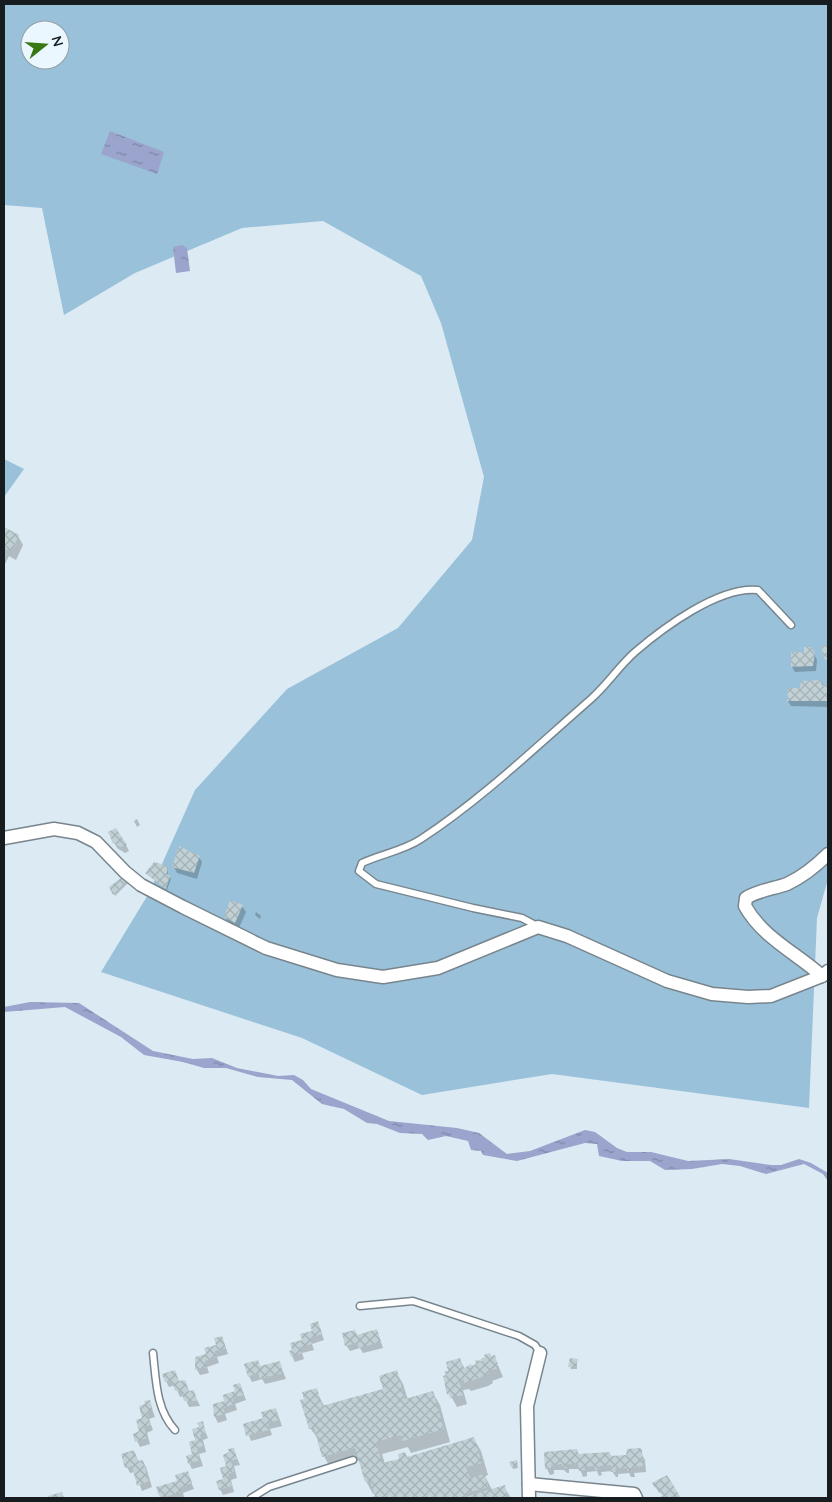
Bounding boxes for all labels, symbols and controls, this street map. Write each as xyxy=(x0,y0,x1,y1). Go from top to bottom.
north arrow xyxy=(20,20,70,70)
text: N xyxy=(47,34,68,49)

